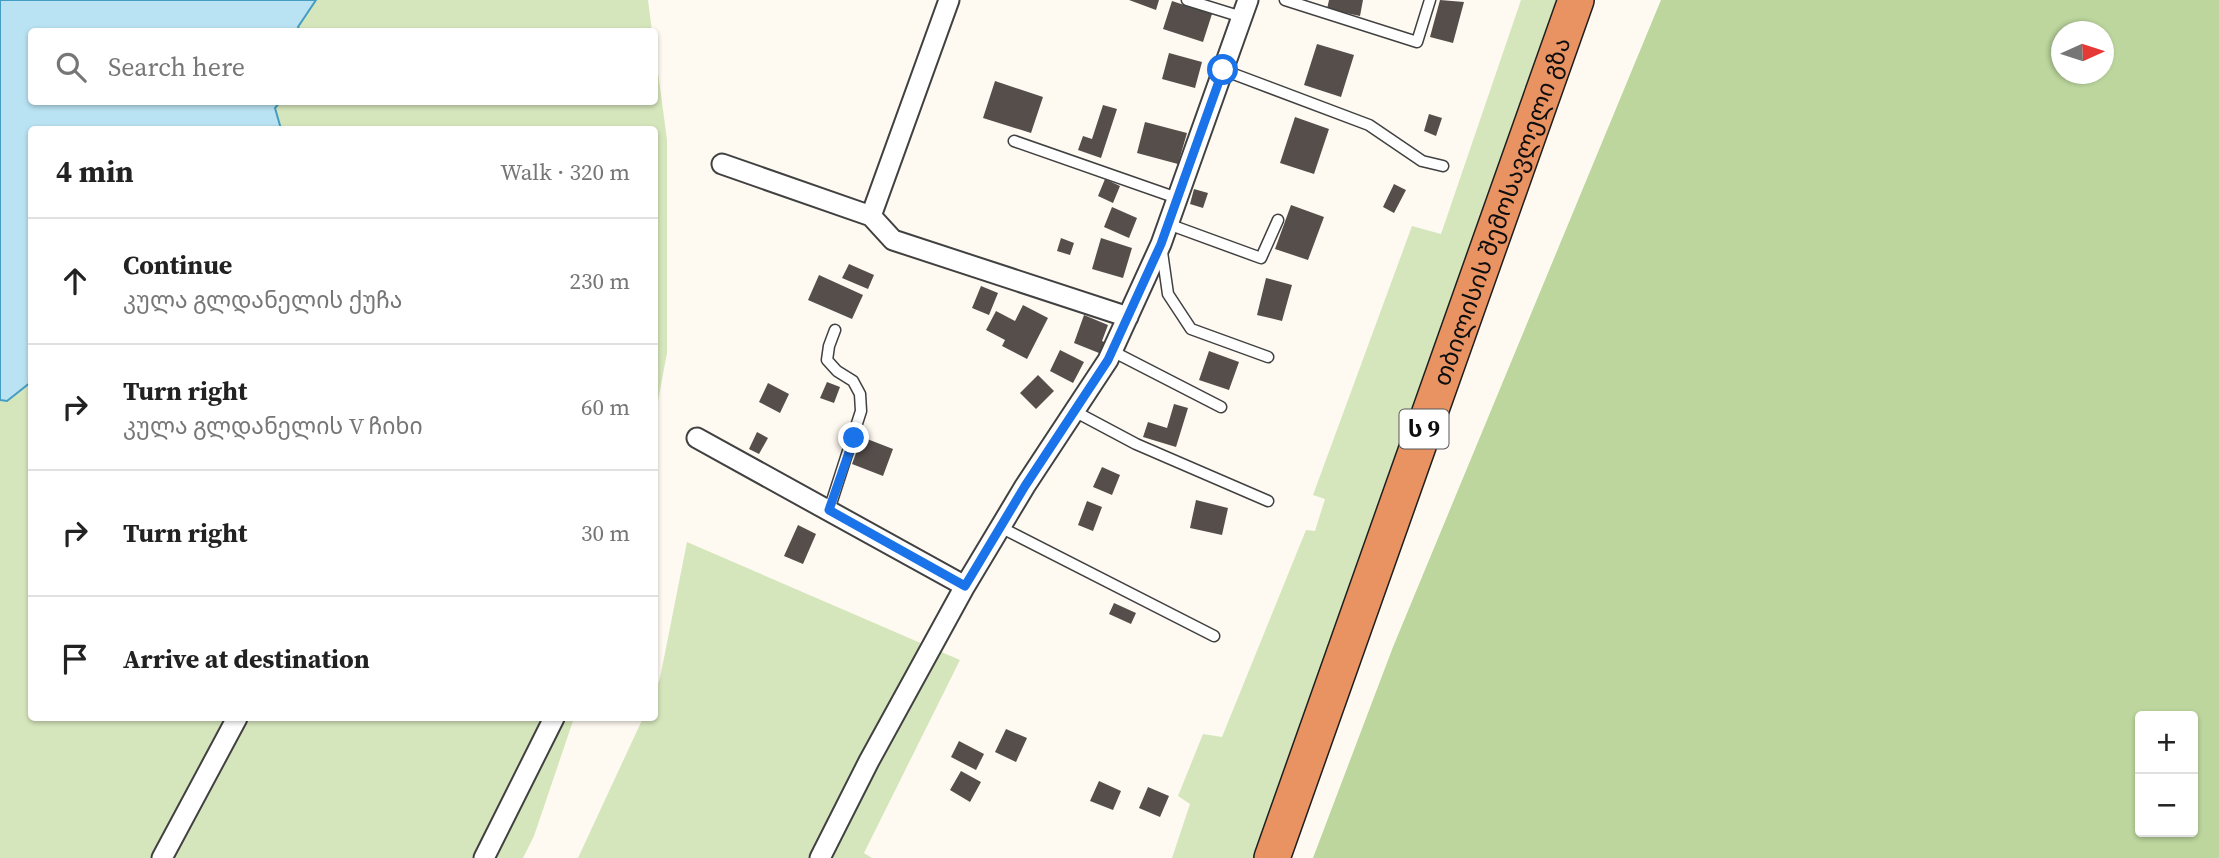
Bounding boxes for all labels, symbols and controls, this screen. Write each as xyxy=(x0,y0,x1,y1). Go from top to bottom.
north arrow xyxy=(2051,21,2114,84)
search box xyxy=(28,28,658,105)
street label: თბილისის შემოსავლელი გზა xyxy=(1424,33,1578,390)
icon: search xyxy=(52,48,90,86)
text: Search here xyxy=(108,49,245,85)
route start xyxy=(1207,54,1238,85)
text: 4 min xyxy=(56,151,134,192)
text: Walk · 320 m xyxy=(500,156,630,188)
text: Continue xyxy=(123,247,232,283)
icon: ahead xyxy=(56,262,94,300)
text: 230 m xyxy=(569,265,630,297)
text: კულა გლდანელის ქუჩა xyxy=(123,284,402,316)
text: Turn right xyxy=(123,373,247,409)
icon: right xyxy=(56,388,94,426)
text: 60 m xyxy=(581,391,630,423)
text: კულა გლდანელის V ჩიხი xyxy=(123,410,423,442)
road number: ს 9 xyxy=(1400,410,1448,448)
route end xyxy=(838,422,869,453)
icon: right xyxy=(56,514,94,552)
text: Turn right xyxy=(123,515,247,551)
text: 30 m xyxy=(581,517,630,549)
icon: arrive xyxy=(56,640,94,678)
text: Arrive at destination xyxy=(123,641,370,677)
map controls xyxy=(2135,711,2198,837)
button: + xyxy=(2135,711,2198,774)
button: − xyxy=(2135,774,2198,837)

